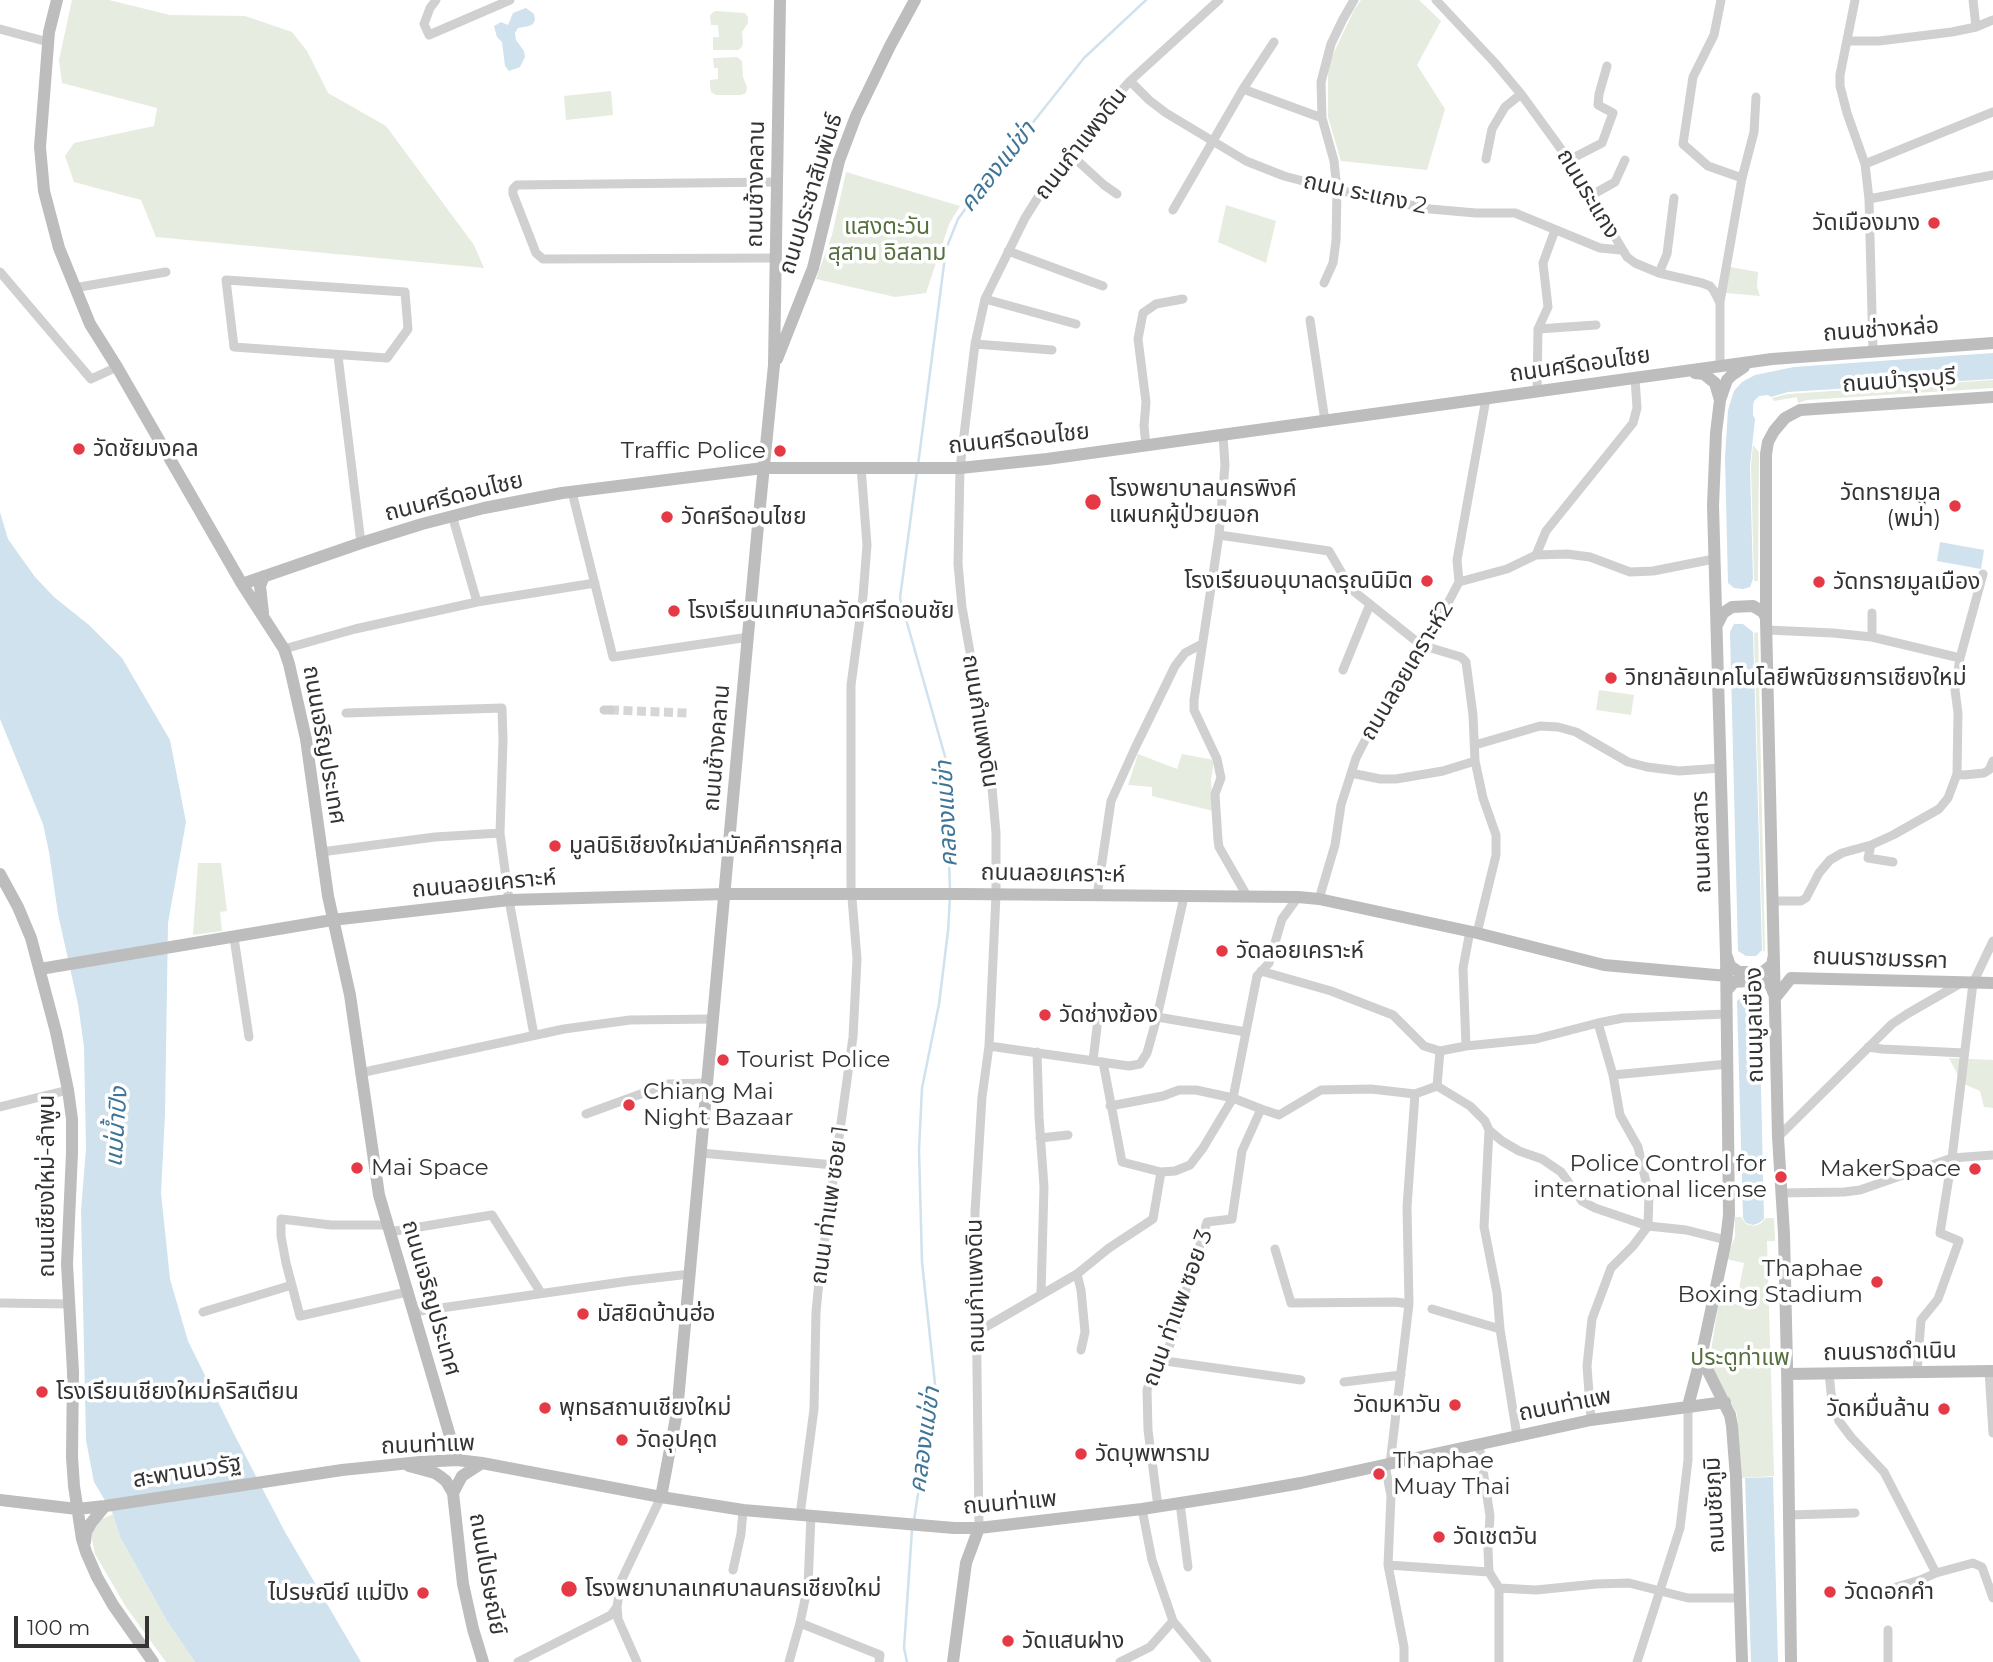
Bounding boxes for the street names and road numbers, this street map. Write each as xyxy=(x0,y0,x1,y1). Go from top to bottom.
street label: ถนนกำแพงดิน xyxy=(1029,83,1133,205)
street label: ถนนประชาสัมพันธ์ xyxy=(773,110,849,278)
street label: ถนนช้างคลาน xyxy=(741,120,771,248)
street label: ถนนระแกง xyxy=(1550,144,1626,244)
street label: ถนน ระแกง 2 xyxy=(1301,167,1429,221)
street label: ถนนช่างหล่อ xyxy=(1822,312,1940,348)
street label: ถนนศรีดอนไชย xyxy=(1508,341,1652,389)
street label: ถนนบำรุงบุรี xyxy=(1841,363,1957,399)
street label: ถนนศรีดอนไชย xyxy=(947,418,1091,460)
street label: ถนนศรีดอนไชย xyxy=(382,466,526,528)
street label: ถนนลอยเคราะห์2 xyxy=(1355,596,1459,746)
street label: ถนนกำแพงดิน xyxy=(956,652,1004,790)
street label: ถนนเจริญประเทศ xyxy=(296,663,352,827)
street label: ถนนช้างคลาน xyxy=(698,684,736,812)
street label: ถนนคชสาร xyxy=(1686,790,1718,894)
street label: ถนนลอยเคราะห์ xyxy=(980,859,1126,889)
street label: ถนนลอยเคราะห์ xyxy=(411,864,557,904)
street label: ถนนราชมรรคา xyxy=(1812,943,1948,975)
street label: ถนนมูลเมือง xyxy=(1740,967,1770,1083)
street label: ถนนเชียงใหม่-ลำพูน xyxy=(33,1095,61,1277)
street label: ถนน ท่าแพ ซอย 1 xyxy=(805,1124,855,1286)
street label: ถนนเจริญประเทศ xyxy=(396,1217,466,1379)
street label: ถนนกำแพงดิน xyxy=(961,1219,991,1353)
street label: ถนน ท่าแพ ซอย 3 xyxy=(1137,1226,1219,1390)
street label: ถนนราชดำเนิน xyxy=(1823,1337,1957,1367)
street label: ถนนท่าแพ xyxy=(1516,1382,1614,1428)
street label: ถนนท่าแพ xyxy=(381,1430,475,1460)
street label: สะพานนวรัฐ xyxy=(131,1450,243,1494)
street label: ถนนชัยภูมิ xyxy=(1699,1456,1731,1554)
street label: ถนนท่าแพ xyxy=(962,1485,1058,1521)
street label: ถนนไปรษณีย์ xyxy=(463,1511,511,1637)

